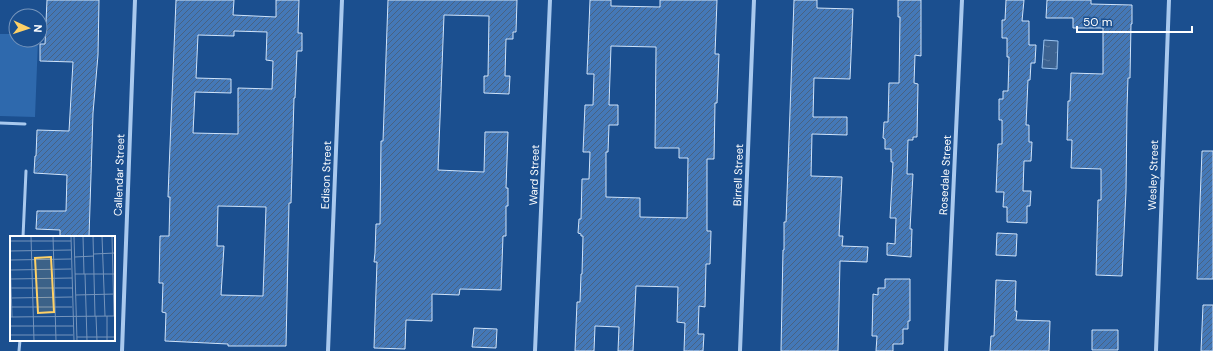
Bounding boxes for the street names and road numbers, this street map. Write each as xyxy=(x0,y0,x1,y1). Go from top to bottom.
street label: Callendar Street xyxy=(111,134,127,216)
street label: Rosedale Street xyxy=(936,135,954,215)
street label: Wesley Street xyxy=(1145,139,1161,211)
street label: Edison Street xyxy=(318,141,334,209)
street label: Ward Street xyxy=(526,144,542,206)
street label: Birrell Street xyxy=(730,144,746,206)

